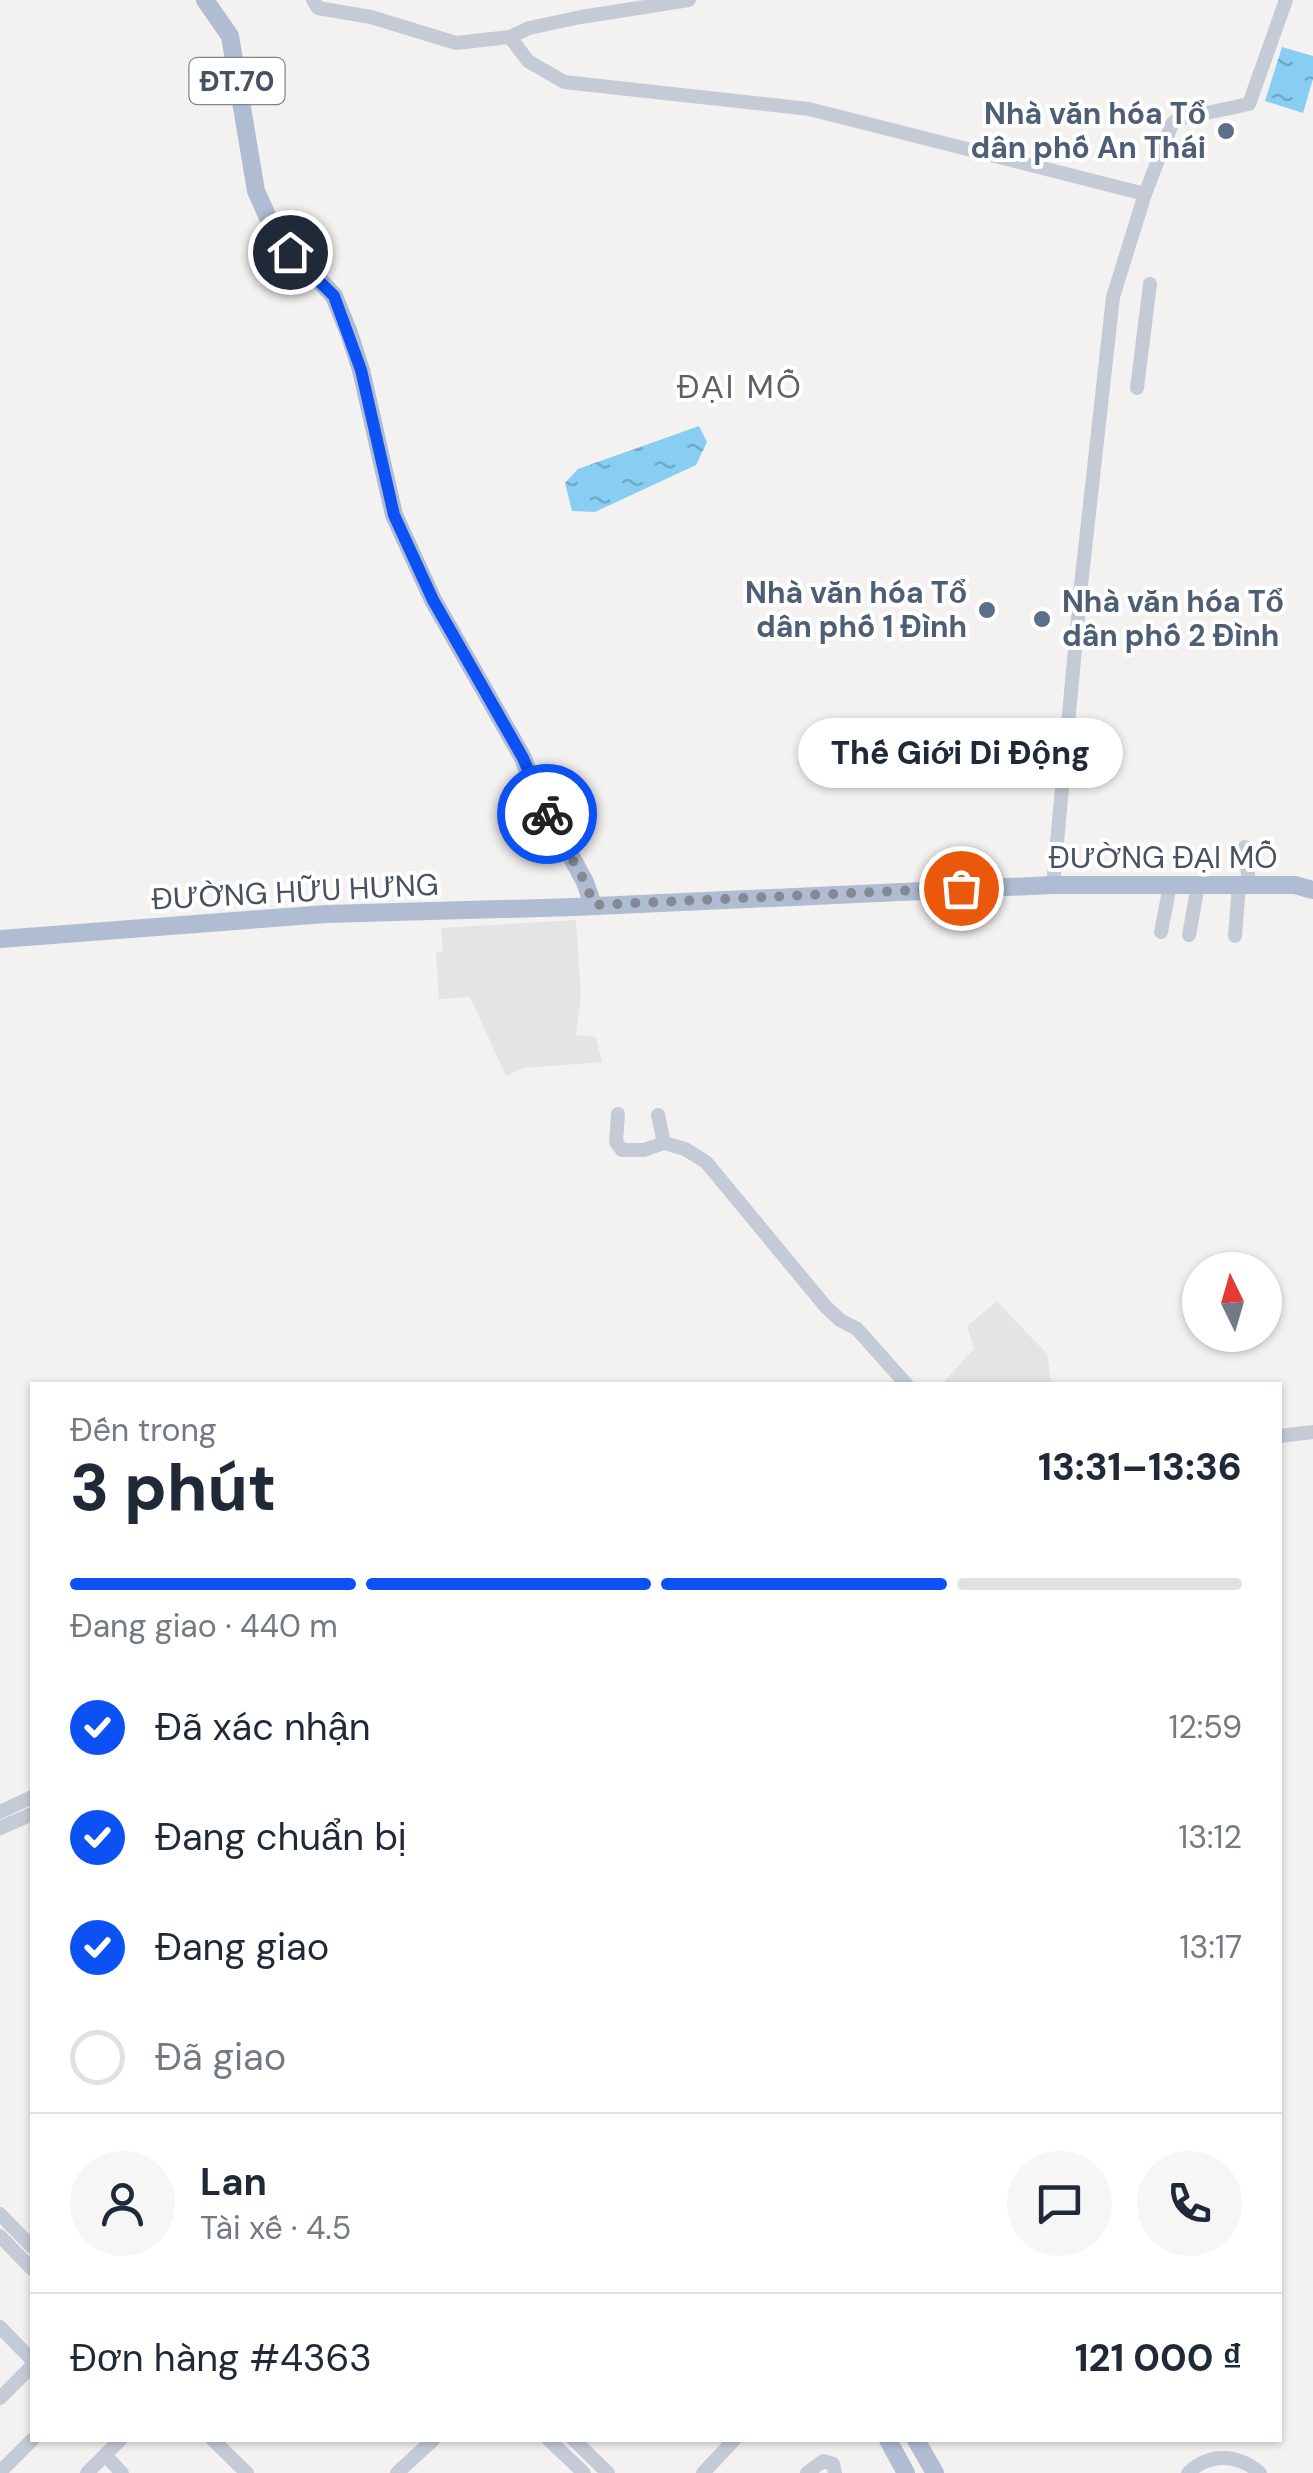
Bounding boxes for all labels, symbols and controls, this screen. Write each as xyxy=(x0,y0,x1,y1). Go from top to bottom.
road number: ĐT.70 xyxy=(190,58,284,104)
place label: Nhà văn hóa Tổ dân phố An Thái xyxy=(971,94,1206,167)
marker: Nhà văn hóa Tổ dân phố An Thái xyxy=(1215,120,1237,142)
pin xyxy=(248,210,333,295)
icon: home xyxy=(263,225,318,280)
district label: ĐẠI MỖ xyxy=(677,366,803,408)
place label: Nhà văn hóa Tổ dân phố 1 Đình xyxy=(745,573,967,646)
place label: Nhà văn hóa Tổ dân phố 2 Đình xyxy=(1062,582,1284,655)
marker: Nhà văn hóa Tổ dân phố 1 Đình xyxy=(976,599,998,621)
marker: Nhà văn hóa Tổ dân phố 2 Đình xyxy=(1031,608,1053,630)
callout: Thế Giới Di Động xyxy=(798,718,1124,788)
text: Thế Giới Di Động xyxy=(831,732,1090,774)
courier xyxy=(497,764,597,864)
icon: bike xyxy=(520,787,575,842)
street label: ĐƯỜNG ĐẠI MỖ xyxy=(1049,838,1277,877)
pin xyxy=(919,846,1004,931)
icon: bag xyxy=(934,861,989,916)
street label: ĐƯỜNG HỮU HƯNG xyxy=(151,865,439,918)
north arrow xyxy=(1182,1252,1282,1352)
map controls xyxy=(1182,1252,1282,1352)
text: Đến trong xyxy=(70,1409,217,1451)
text: 13:31–13:36 xyxy=(1038,1442,1242,1492)
text: 3 phút xyxy=(70,1446,276,1530)
text: Đang giao · 440 m xyxy=(70,1605,338,1647)
icon: check xyxy=(70,1700,125,1755)
text: Đã xác nhận xyxy=(155,1702,371,1752)
text: 12:59 xyxy=(1168,1706,1242,1748)
icon: check xyxy=(70,1810,125,1865)
text: Đang chuẩn bị xyxy=(155,1812,406,1862)
text: 13:12 xyxy=(1178,1816,1242,1858)
icon: check xyxy=(70,1920,125,1975)
text: Đang giao xyxy=(155,1922,329,1972)
text: 13:17 xyxy=(1180,1926,1242,1968)
text: Đã giao xyxy=(155,2032,286,2082)
button: person xyxy=(70,2151,175,2256)
button: chat xyxy=(1007,2151,1112,2256)
button: phone xyxy=(1137,2151,1242,2256)
text: Lan xyxy=(200,2157,267,2207)
text: Tài xế · 4.5 xyxy=(200,2207,351,2249)
text: Đơn hàng #4363 xyxy=(70,2333,372,2383)
text: 121 000 ₫ xyxy=(1075,2333,1242,2383)

